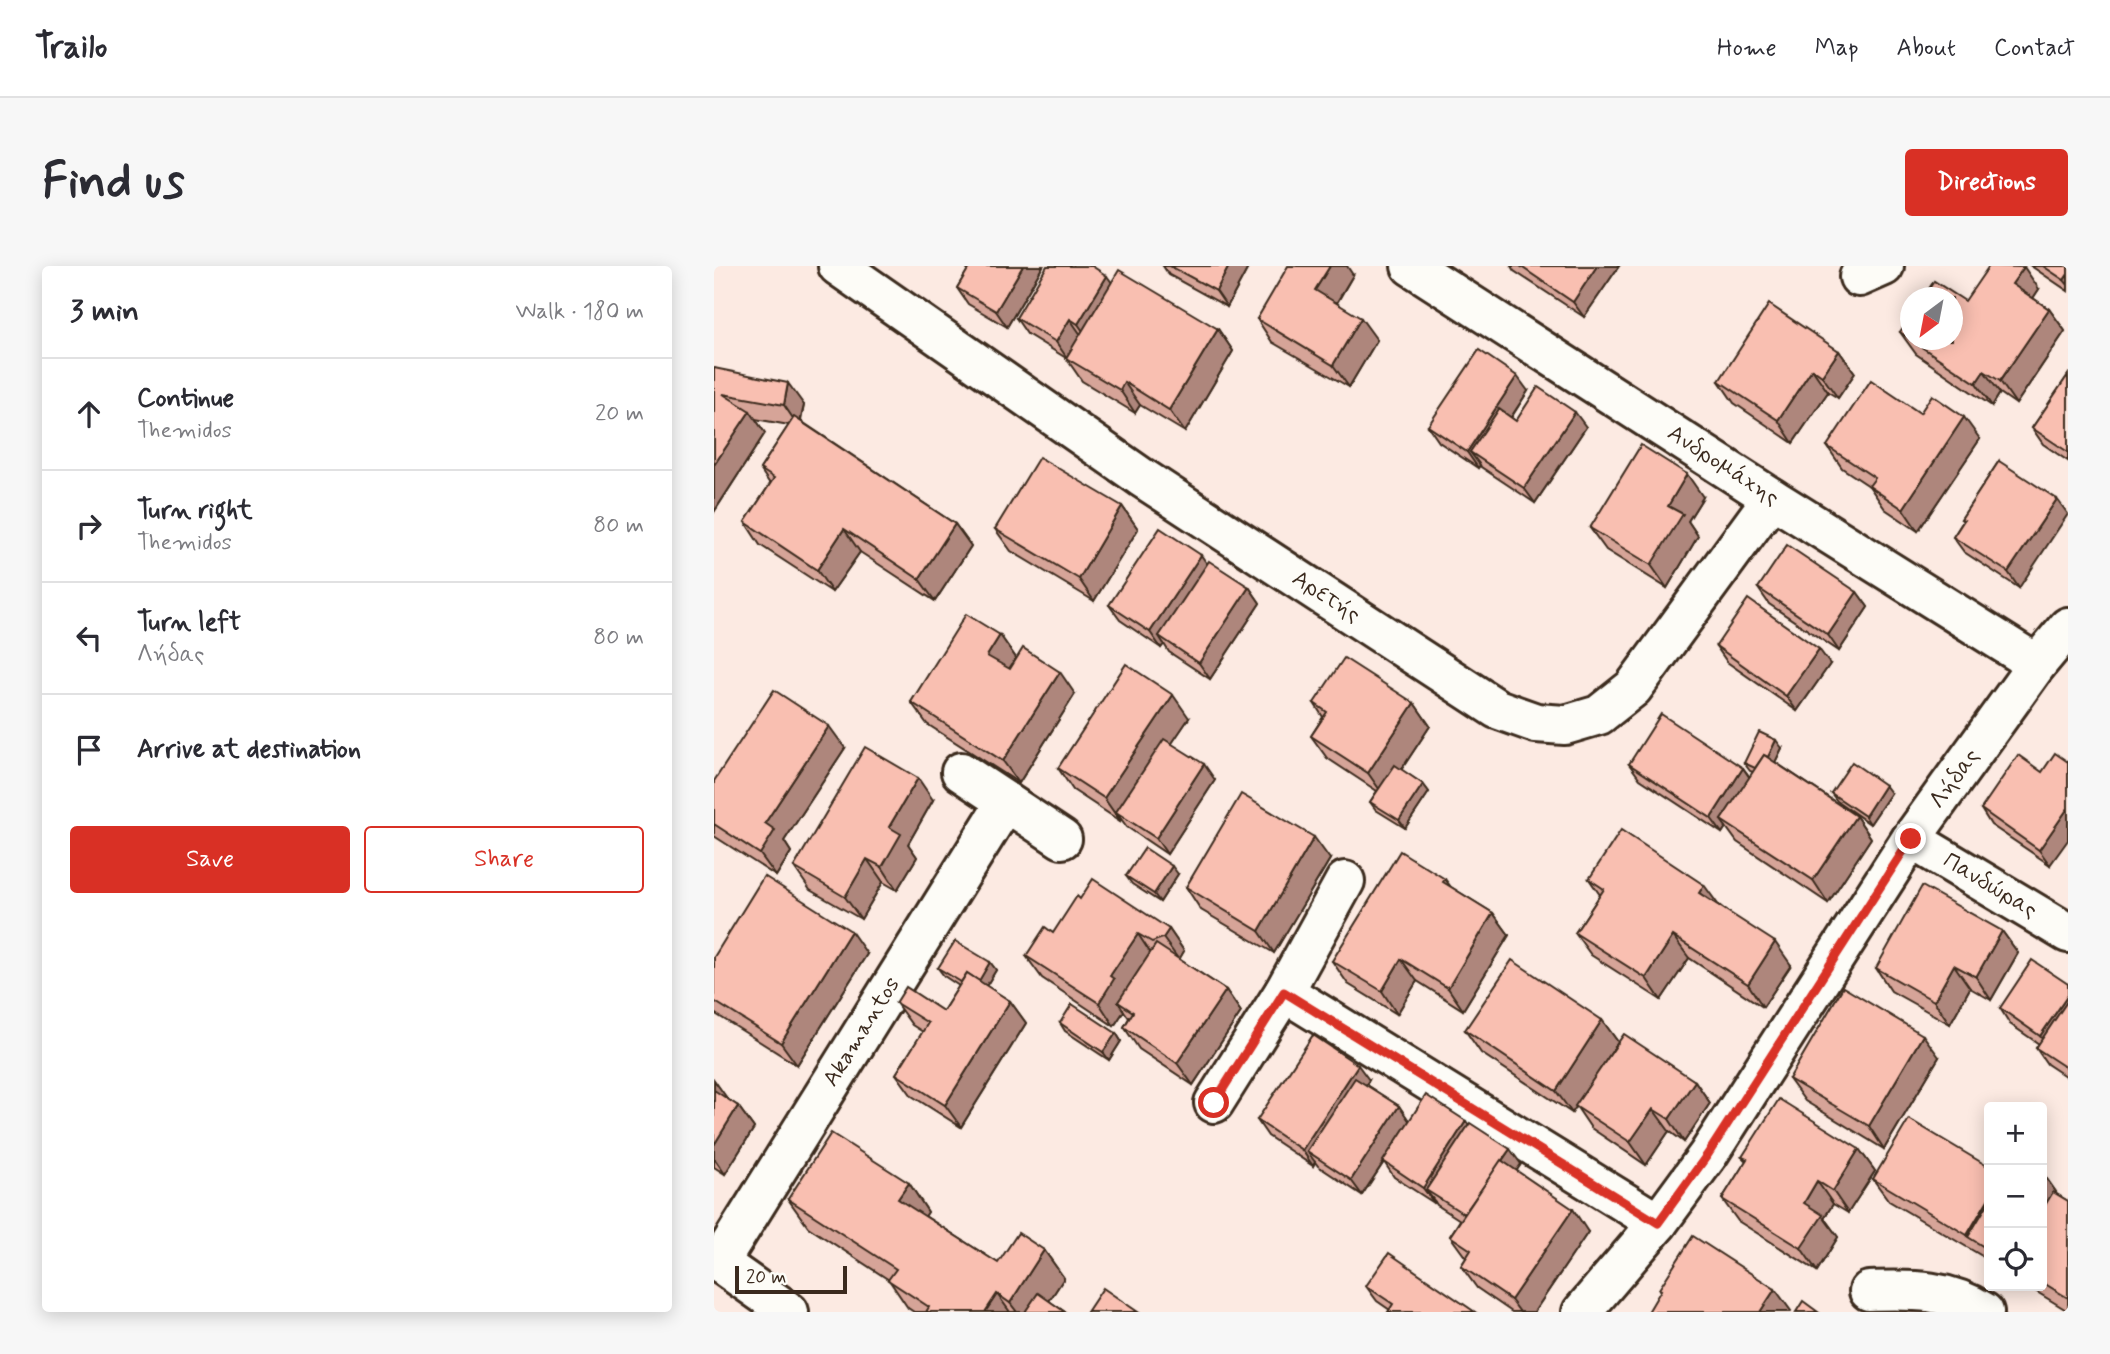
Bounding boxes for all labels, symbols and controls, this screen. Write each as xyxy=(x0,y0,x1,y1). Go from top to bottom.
text: Trailo xyxy=(35,26,107,70)
text: Home xyxy=(1717,33,1777,64)
text: Map xyxy=(1815,33,1859,64)
text: About xyxy=(1897,33,1956,64)
text: Contact xyxy=(1994,33,2075,64)
button: Directions xyxy=(1905,149,2068,216)
text: Find us xyxy=(42,150,185,215)
north arrow xyxy=(1900,287,1963,350)
text: 3 min xyxy=(70,292,139,331)
text: Walk · 180 m xyxy=(515,297,644,327)
text: Continue xyxy=(137,382,234,416)
icon: ahead xyxy=(70,395,108,433)
text: 20 m xyxy=(595,399,644,429)
text: Themidos xyxy=(137,416,232,446)
street label: Ανδρομάχης xyxy=(1661,419,1785,513)
text: Turn right xyxy=(137,494,253,528)
icon: right xyxy=(70,507,108,545)
text: 80 m xyxy=(593,511,644,541)
text: Themidos xyxy=(137,528,232,558)
street label: Αρετής xyxy=(1286,564,1366,630)
text: Turn left xyxy=(137,606,241,640)
icon: left xyxy=(70,619,108,657)
text: 80 m xyxy=(593,623,644,653)
text: Λήδας xyxy=(137,640,204,670)
icon: arrive xyxy=(70,731,108,769)
text: Arrive at destination xyxy=(137,733,361,767)
street label: Λήδας xyxy=(1923,743,1987,815)
route end xyxy=(1895,823,1926,854)
button: Save xyxy=(70,826,350,893)
button: Share xyxy=(364,826,644,893)
street label: Πανδώρας xyxy=(1937,846,2043,926)
street label: Akamantos xyxy=(816,972,908,1092)
route start xyxy=(1198,1087,1229,1118)
map controls xyxy=(1984,1102,2047,1291)
button: + xyxy=(1984,1102,2047,1165)
button: − xyxy=(1984,1165,2047,1228)
button: locate xyxy=(1984,1228,2047,1291)
scale bar xyxy=(735,1263,847,1295)
text: 20 m xyxy=(746,1265,786,1290)

